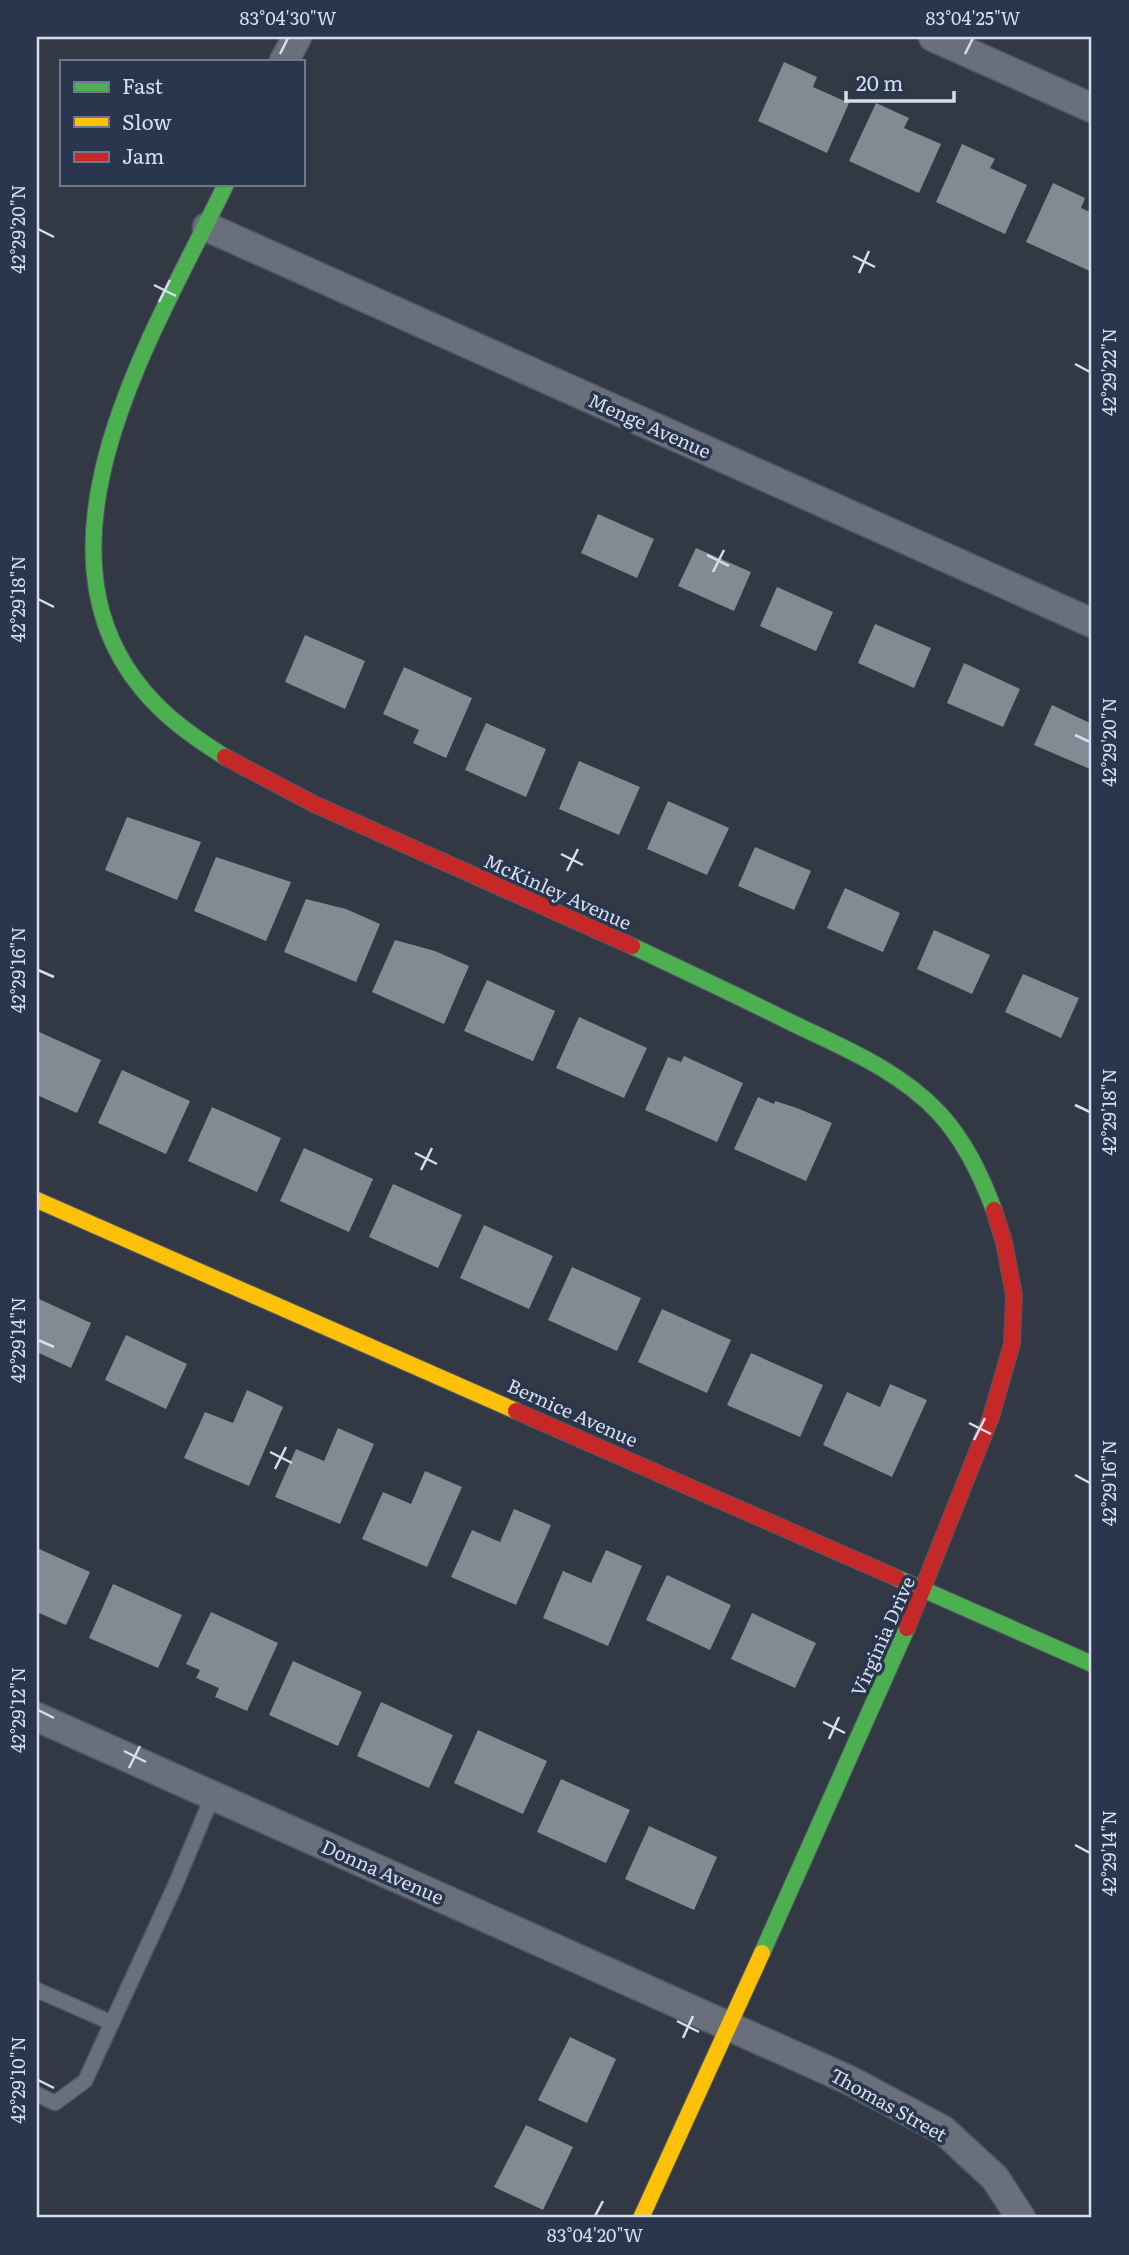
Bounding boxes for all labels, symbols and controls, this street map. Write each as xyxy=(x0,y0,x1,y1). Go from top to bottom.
text: 83°04'30"W xyxy=(240,4,337,31)
text: 83°04'25"W xyxy=(925,4,1021,31)
legend xyxy=(60,60,304,186)
scale bar xyxy=(846,60,954,104)
text: 20 m xyxy=(856,66,903,97)
text: Fast xyxy=(122,69,163,100)
text: Slow xyxy=(122,105,172,136)
text: Jam xyxy=(122,139,164,170)
text: 42°29'20"N xyxy=(4,184,31,274)
text: 42°29'22"N xyxy=(1095,328,1122,416)
street label: Menge Avenue xyxy=(584,385,716,465)
text: 42°29'18"N xyxy=(4,556,31,642)
text: 42°29'20"N xyxy=(1095,697,1122,787)
street label: McKinley Avenue xyxy=(480,846,636,936)
text: 42°29'16"N xyxy=(4,927,31,1013)
text: 42°29'18"N xyxy=(1095,1069,1122,1155)
text: 42°29'14"N xyxy=(4,1297,31,1383)
street label: Bernice Avenue xyxy=(503,1371,643,1453)
text: 42°29'16"N xyxy=(1095,1440,1122,1526)
street label: Virginia Drive xyxy=(843,1571,921,1701)
text: 42°29'12"N xyxy=(4,1667,31,1753)
text: 42°29'14"N xyxy=(1095,1810,1122,1896)
street label: Donna Avenue xyxy=(317,1832,449,1911)
text: 42°29'10"N xyxy=(4,2036,31,2124)
street label: Thomas Street xyxy=(826,2060,953,2148)
text: 83°04'20"W xyxy=(547,2221,643,2248)

